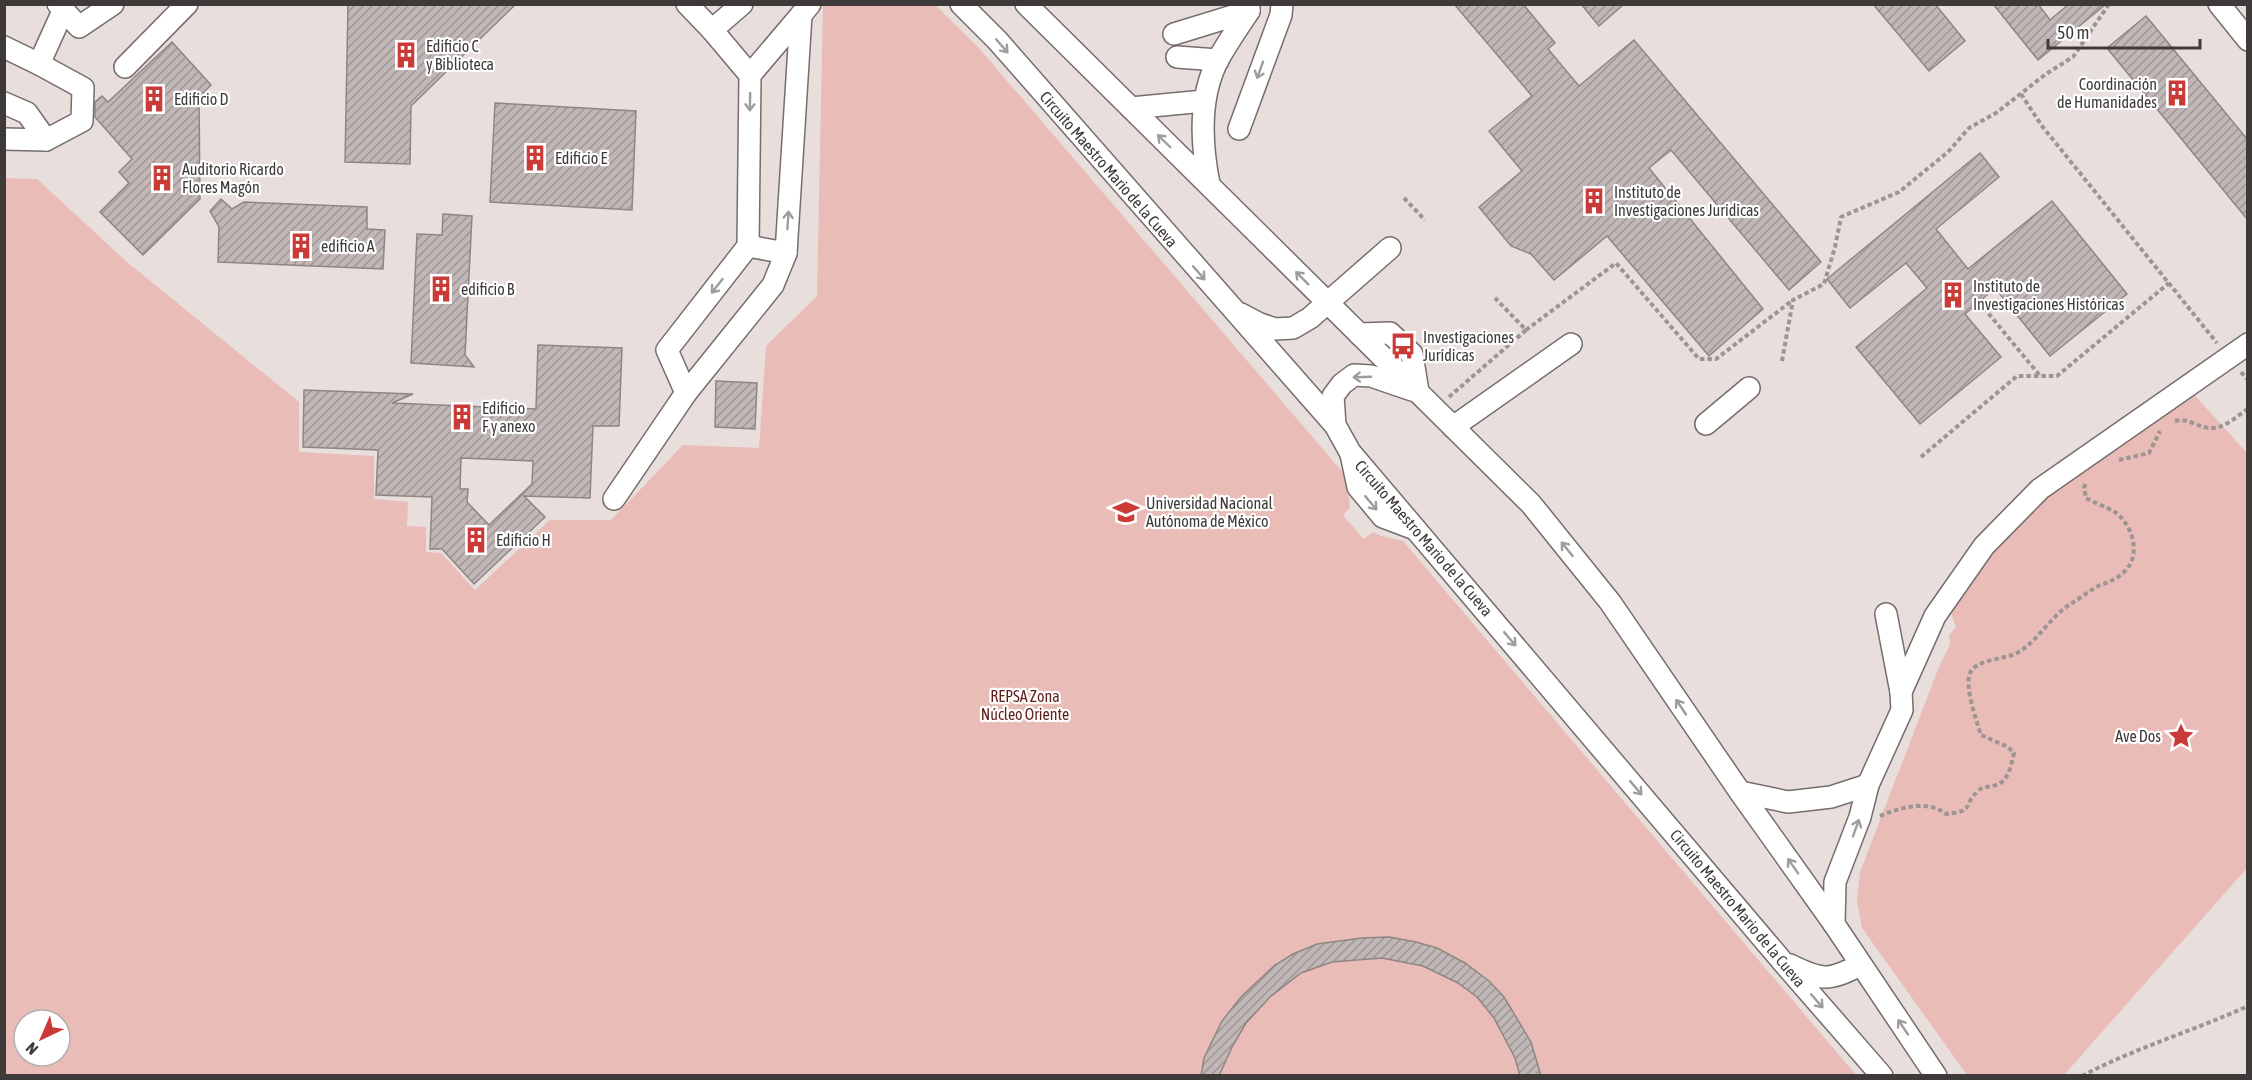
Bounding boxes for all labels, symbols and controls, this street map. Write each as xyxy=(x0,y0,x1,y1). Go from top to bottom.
scale bar xyxy=(2048,12,2200,50)
text: 50 m xyxy=(2057,22,2089,43)
place label: Edificio C y Biblioteca xyxy=(426,37,494,74)
one-way arrow xyxy=(995,39,1009,54)
building icon: Edificio C y Biblioteca xyxy=(391,40,421,70)
one-way arrow xyxy=(1254,60,1265,79)
place label: Coordinación de Humanidades xyxy=(2057,75,2157,111)
building icon: Coordinación de Humanidades xyxy=(2162,78,2192,108)
building icon: Edificio D xyxy=(139,84,169,114)
street label: Circuito Maestro Mario de la Cueva xyxy=(1037,88,1181,250)
place label: Edificio D xyxy=(174,90,228,108)
one-way arrow xyxy=(744,91,756,111)
one-way arrow xyxy=(1156,133,1171,148)
building icon: Edificio E xyxy=(520,143,550,173)
place label: Edificio E xyxy=(555,149,607,167)
place label: Auditorio Ricardo Flores Magón xyxy=(182,160,284,197)
building icon: Auditorio Ricardo Flores Magón xyxy=(147,163,177,193)
place label: Instituto de Investigaciones Jurídicas xyxy=(1614,183,1759,220)
building icon: Instituto de Investigaciones Jurídicas xyxy=(1579,186,1609,216)
one-way arrow xyxy=(783,211,794,231)
building icon: edificio A xyxy=(286,231,316,261)
place label: edificio A xyxy=(321,237,375,255)
one-way arrow xyxy=(1192,265,1206,280)
one-way arrow xyxy=(1295,270,1310,285)
building icon: edificio B xyxy=(426,274,456,304)
place label: Instituto de Investigaciones Históricas xyxy=(1973,277,2125,314)
one-way arrow xyxy=(710,278,723,294)
place label: edificio B xyxy=(461,280,515,298)
building icon: Instituto de Investigaciones Históricas xyxy=(1938,280,1968,310)
place label: Investigaciones Jurídicas xyxy=(1423,328,1515,364)
bus stop icon: Investigaciones Jurídicas xyxy=(1388,331,1418,361)
one-way arrow xyxy=(1353,371,1372,382)
place label: Edificio F y anexo xyxy=(482,399,536,436)
building icon: Edificio F y anexo xyxy=(447,402,477,432)
street label: Circuito Maestro Mario de la Cueva xyxy=(1352,457,1496,619)
place label: Universidad Nacional Autónoma de México xyxy=(1146,494,1274,530)
one-way arrow xyxy=(1364,495,1378,510)
school or university icon: Universidad Nacional Autónoma de México xyxy=(1111,497,1141,527)
building icon: Edificio H xyxy=(461,525,491,555)
place label: Edificio H xyxy=(496,531,551,549)
one-way arrow xyxy=(1560,541,1573,557)
one-way arrow xyxy=(1503,631,1517,646)
park label: REPSA Zona Núcleo Oriente xyxy=(981,687,1069,723)
one-way arrow xyxy=(1675,699,1687,715)
place icon: Ave Dos xyxy=(2166,721,2196,751)
place label: Ave Dos xyxy=(2115,727,2161,745)
one-way arrow xyxy=(1629,780,1643,795)
one-way arrow xyxy=(1851,819,1862,838)
street label: Circuito Maestro Mario de la Cueva xyxy=(1667,825,1809,991)
one-way arrow xyxy=(1787,859,1799,875)
one-way arrow xyxy=(1810,993,1824,1008)
north arrow xyxy=(12,1008,72,1068)
one-way arrow xyxy=(1897,1020,1909,1036)
text: N xyxy=(22,1039,41,1059)

